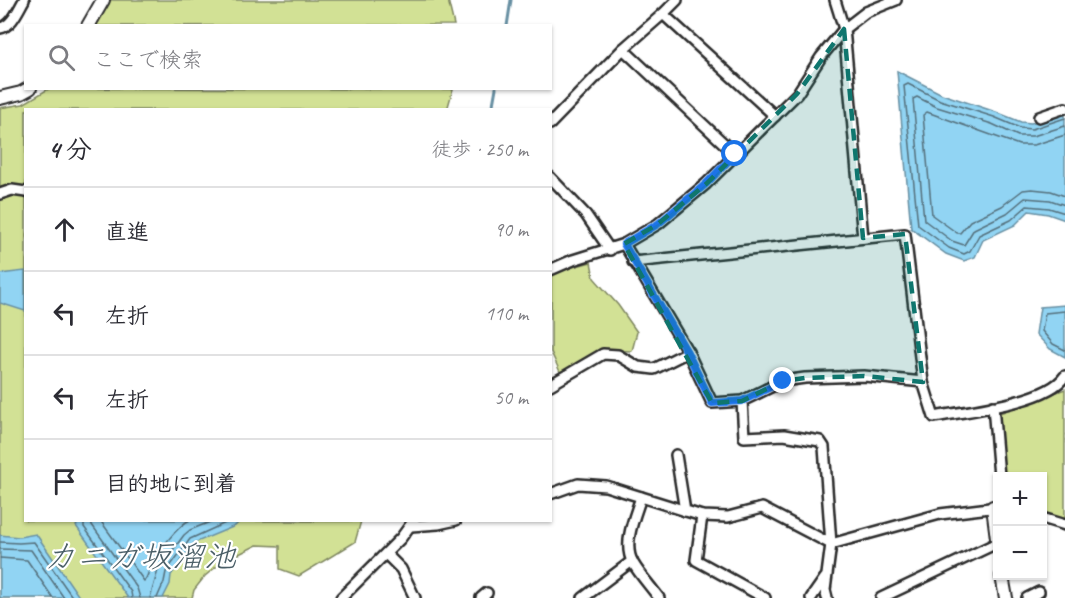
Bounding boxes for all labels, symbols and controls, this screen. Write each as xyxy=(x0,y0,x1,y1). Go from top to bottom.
search box xyxy=(24,24,552,90)
icon: search xyxy=(45,41,78,74)
text: ここで検索 xyxy=(93,46,203,74)
text: 4 分 xyxy=(48,133,92,166)
text: 徒歩 · 250 m xyxy=(432,137,528,162)
route start xyxy=(721,140,747,166)
icon: ahead xyxy=(48,213,81,246)
text: 90 m xyxy=(494,217,528,242)
text: 直進 xyxy=(105,218,149,246)
icon: left xyxy=(48,297,81,330)
text: 110 m xyxy=(485,301,528,326)
text: 左折 xyxy=(105,302,149,330)
route end xyxy=(769,367,795,393)
icon: left xyxy=(48,381,81,414)
text: 50 m xyxy=(494,385,528,410)
text: 左折 xyxy=(105,386,149,414)
icon: arrive xyxy=(48,465,81,498)
text: 目的地に到着 xyxy=(105,470,237,498)
map controls xyxy=(993,472,1047,580)
button: + xyxy=(993,472,1047,526)
button: − xyxy=(993,526,1047,580)
water label: カニガ坂溜池 xyxy=(44,536,237,577)

